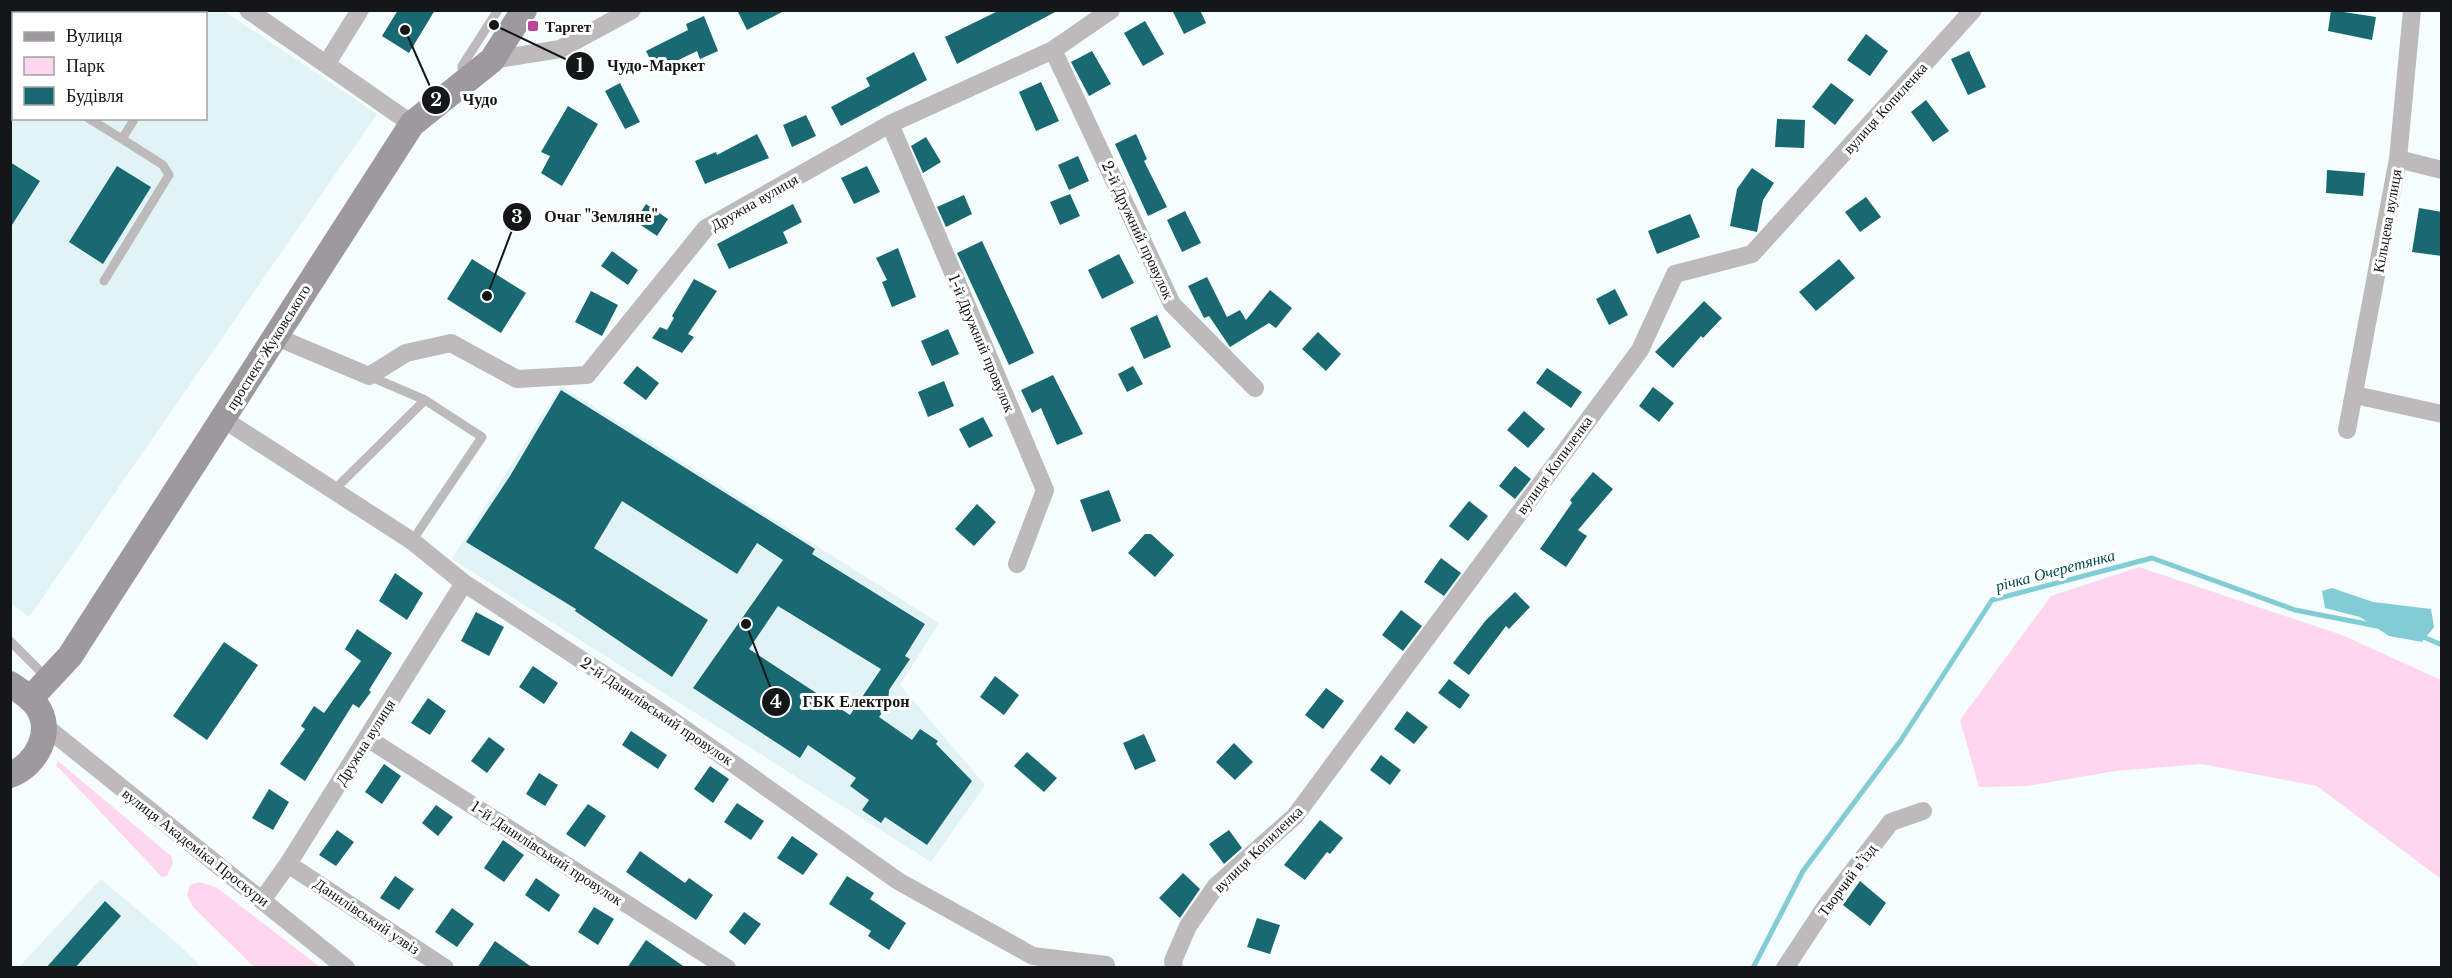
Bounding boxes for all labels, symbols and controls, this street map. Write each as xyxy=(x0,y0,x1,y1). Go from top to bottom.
legend xyxy=(12,12,207,120)
place label: Таргет xyxy=(545,17,592,36)
marker: Таргет xyxy=(526,19,540,33)
text: Вулиця xyxy=(66,25,123,47)
callout: Чудо-Маркет xyxy=(565,49,717,83)
text: Парк xyxy=(66,55,105,77)
text: 1 xyxy=(576,55,584,77)
text: Чудо-Маркет xyxy=(607,55,705,75)
street label: вулиця Копиленка xyxy=(1839,58,1931,158)
callout: Чудо xyxy=(421,83,509,117)
text: Будівля xyxy=(66,85,123,107)
text: 2 xyxy=(430,89,442,111)
text: Чудо xyxy=(463,89,497,109)
street label: 2-й Дружний провулок xyxy=(1098,158,1179,303)
street label: Кільцева вулиця xyxy=(2369,168,2405,274)
street label: Дружна вулиця xyxy=(707,169,801,235)
callout: Очаг "Земляне" xyxy=(502,200,670,234)
text: 3 xyxy=(511,206,523,228)
text: Очаг "Земляне" xyxy=(544,206,658,226)
street label: 1-й Дружний провулок xyxy=(944,271,1020,416)
street label: проспект Жуковського xyxy=(222,281,314,413)
street label: вулиця Копиленка xyxy=(1512,412,1596,518)
water label: річка Очеретянка xyxy=(1992,544,2117,596)
street label: 2-й Данилівський провулок xyxy=(577,653,738,770)
callout: ГБК Електрон xyxy=(761,685,922,719)
text: 4 xyxy=(770,691,782,713)
text: ГБК Електрон xyxy=(803,691,909,711)
street label: Дружна вулиця xyxy=(331,695,399,789)
street label: вулиця Академіка Проскури xyxy=(119,784,273,910)
street label: 1-й Данилівський провулок xyxy=(467,797,627,910)
street label: вулиця Копиленка xyxy=(1209,801,1307,896)
street label: Творчий в’їзд xyxy=(1813,840,1881,920)
street label: Данилівський узвіз xyxy=(311,874,423,958)

